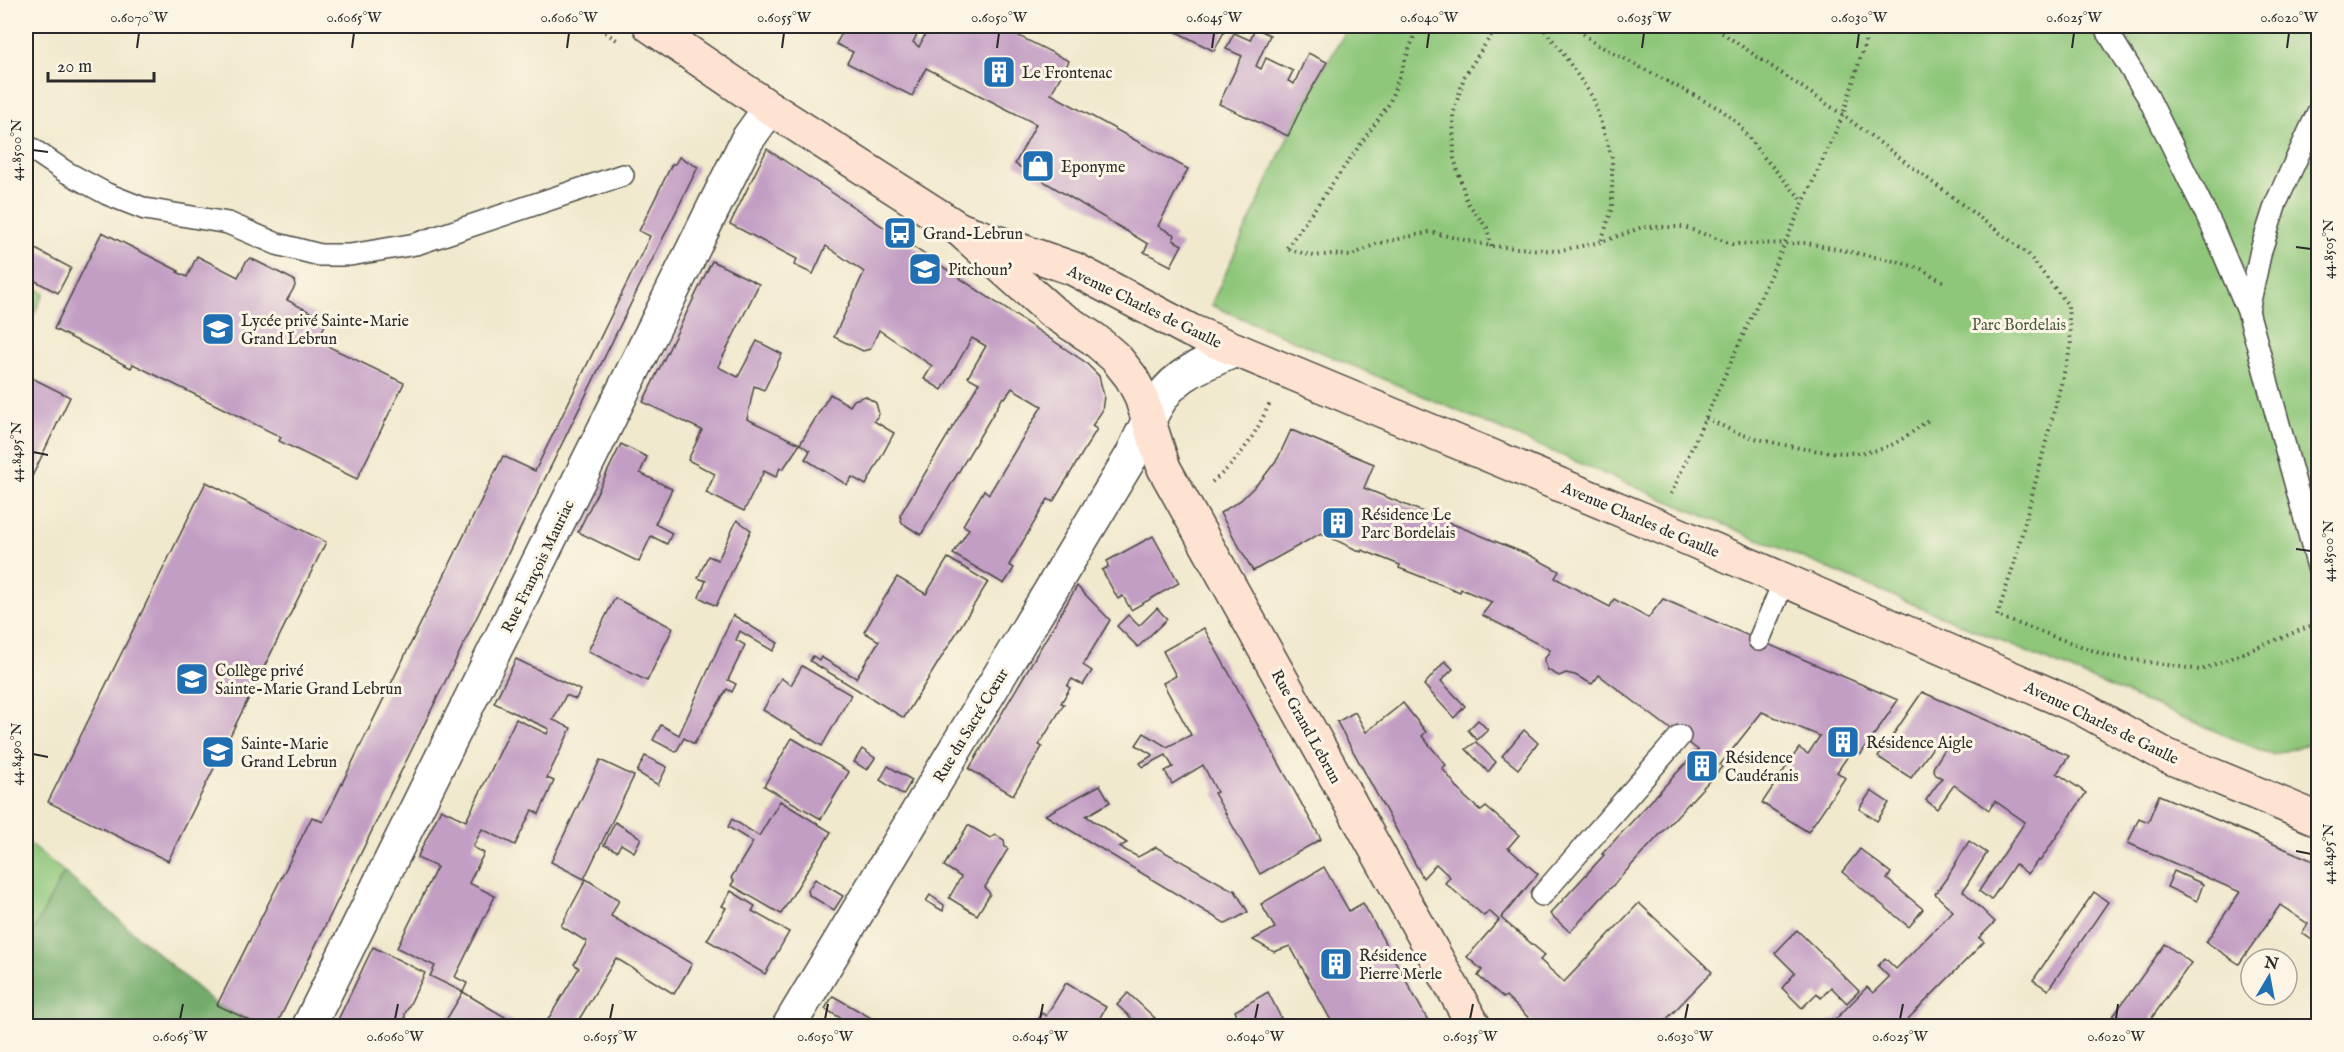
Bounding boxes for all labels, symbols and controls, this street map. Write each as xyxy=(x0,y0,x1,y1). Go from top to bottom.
text: 0.6070°W xyxy=(110,8,169,27)
text: 0.6065°W xyxy=(326,8,382,27)
text: 0.6060°W xyxy=(540,8,598,27)
text: 0.6055°W xyxy=(757,8,812,27)
text: 0.6050°W xyxy=(971,8,1028,27)
text: 0.6045°W xyxy=(1186,8,1243,27)
text: 0.6040°W xyxy=(1400,8,1459,27)
text: 0.6035°W xyxy=(1617,8,1672,27)
text: 0.6030°W xyxy=(1831,8,1888,27)
text: 0.6025°W xyxy=(2046,8,2103,27)
text: 0.6020°W xyxy=(2260,8,2319,27)
scale bar xyxy=(48,45,154,83)
building icon: Le Frontenac xyxy=(981,54,1017,90)
text: 20 m xyxy=(57,56,92,79)
place label: Le Frontenac xyxy=(1022,64,1112,84)
text: 44.8500°N xyxy=(7,119,26,181)
shop icon: Eponyme xyxy=(1020,148,1056,184)
place label: Eponyme xyxy=(1061,158,1125,178)
bus stop icon: Grand-Lebrun xyxy=(882,215,918,251)
text: 44.8505°N xyxy=(2319,219,2338,279)
place label: Grand-Lebrun xyxy=(923,225,1024,245)
school or university icon: Pitchoun' xyxy=(907,251,943,287)
place label: Pitchoun' xyxy=(948,261,1012,281)
street label: Avenue Charles de Gaulle xyxy=(1063,261,1225,354)
school or university icon: Lycée privé Sainte-Marie Grand Lebrun xyxy=(200,311,236,347)
place label: Lycée privé Sainte-Marie Grand Lebrun xyxy=(241,312,409,350)
park label: Parc Bordelais xyxy=(1972,316,2067,336)
text: 44.8495°N xyxy=(7,421,26,483)
street label: Avenue Charles de Gaulle xyxy=(1558,478,1722,563)
street label: Rue François Mauriac xyxy=(498,497,580,637)
building icon: Résidence Le Parc Bordelais xyxy=(1320,505,1356,541)
place label: Résidence Le Parc Bordelais xyxy=(1361,506,1456,544)
text: 44.8500°N xyxy=(2319,520,2338,582)
school or university icon: Collège privé Sainte-Marie Grand Lebrun xyxy=(174,661,210,697)
place label: Collège privé Sainte-Marie Grand Lebrun xyxy=(215,662,403,700)
street label: Rue du Sacré Cœur xyxy=(930,665,1014,787)
street label: Rue Grand Lebrun xyxy=(1266,666,1345,788)
street label: Avenue Charles de Gaulle xyxy=(2020,677,2182,770)
text: 44.8490°N xyxy=(7,722,26,786)
building icon: Résidence Aigle xyxy=(1825,724,1861,760)
school or university icon: Sainte-Marie Grand Lebrun xyxy=(200,734,236,770)
place label: Résidence Aigle xyxy=(1866,734,1973,754)
place label: Sainte-Marie Grand Lebrun xyxy=(241,735,338,773)
building icon: Résidence Caudéranis xyxy=(1684,748,1720,784)
place label: Résidence Caudéranis xyxy=(1725,749,1799,787)
text: 44.8495°N xyxy=(2319,823,2338,885)
building icon: Résidence Pierre Merle xyxy=(1318,946,1354,982)
place label: Résidence Pierre Merle xyxy=(1359,947,1442,985)
north arrow xyxy=(2239,947,2299,1007)
text: N xyxy=(2262,953,2280,975)
text: 0.6065°W xyxy=(152,1027,208,1046)
text: 0.6060°W xyxy=(366,1027,424,1046)
text: 0.6055°W xyxy=(583,1027,638,1046)
text: 0.6050°W xyxy=(797,1027,854,1046)
text: 0.6045°W xyxy=(1012,1027,1069,1046)
text: 0.6040°W xyxy=(1226,1027,1285,1046)
text: 0.6035°W xyxy=(1443,1027,1498,1046)
text: 0.6030°W xyxy=(1657,1027,1714,1046)
text: 0.6025°W xyxy=(1872,1027,1929,1046)
text: 0.6020°W xyxy=(2087,1027,2146,1046)

